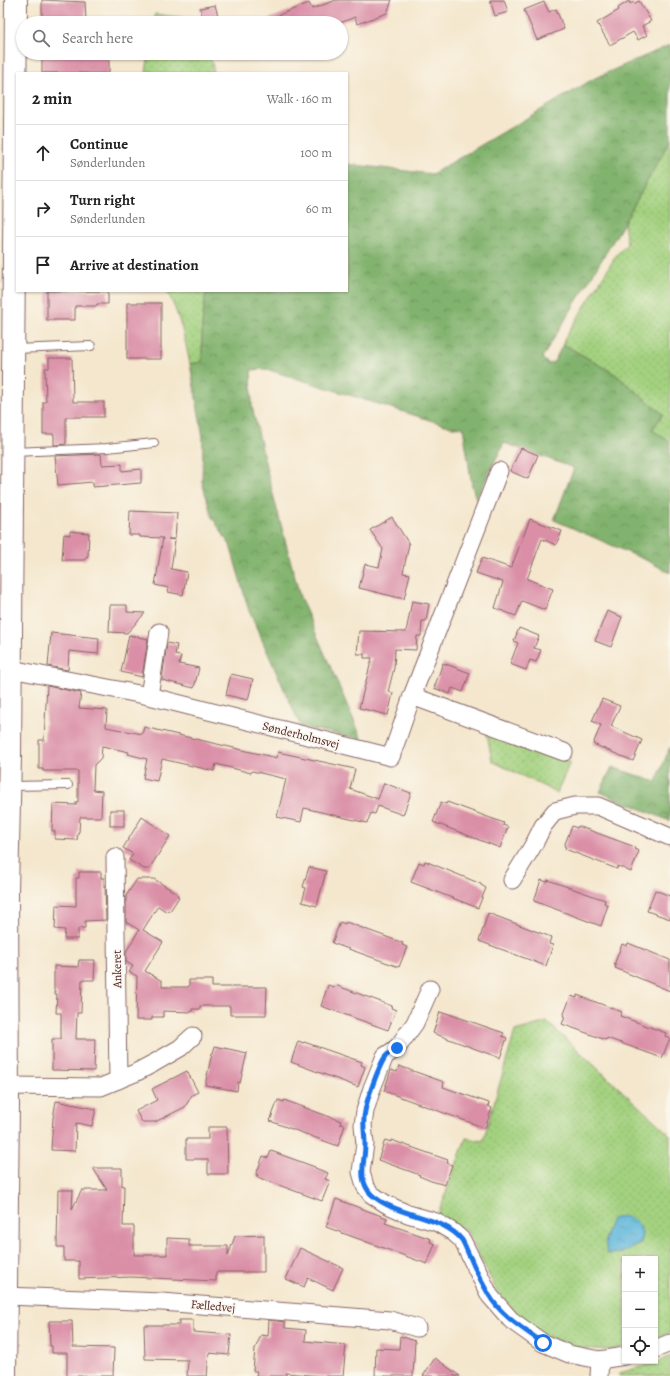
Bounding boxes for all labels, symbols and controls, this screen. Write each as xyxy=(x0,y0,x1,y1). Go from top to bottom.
search box xyxy=(16,16,348,60)
icon: search xyxy=(30,27,52,49)
text: Search here xyxy=(62,28,133,48)
text: 2 min xyxy=(32,87,72,110)
text: Walk · 160 m xyxy=(267,90,332,107)
text: Continue xyxy=(70,134,128,154)
icon: ahead xyxy=(32,142,54,164)
text: 100 m xyxy=(300,144,332,161)
text: Sønderlunden xyxy=(70,154,145,171)
text: Turn right xyxy=(70,190,135,210)
icon: right xyxy=(32,198,54,220)
text: 60 m xyxy=(306,200,332,217)
text: Sønderlunden xyxy=(70,210,145,227)
icon: arrive xyxy=(32,254,54,276)
text: Arrive at destination xyxy=(70,255,199,275)
street label: Sønderholmsvej xyxy=(261,718,341,752)
street label: Ankeret xyxy=(109,950,125,989)
route end xyxy=(388,1039,406,1057)
map controls xyxy=(622,1256,658,1364)
button: + xyxy=(622,1256,658,1292)
button: − xyxy=(622,1292,658,1328)
street label: Fælledvej xyxy=(190,1296,236,1316)
button: locate xyxy=(622,1328,658,1364)
route start xyxy=(534,1334,552,1352)

